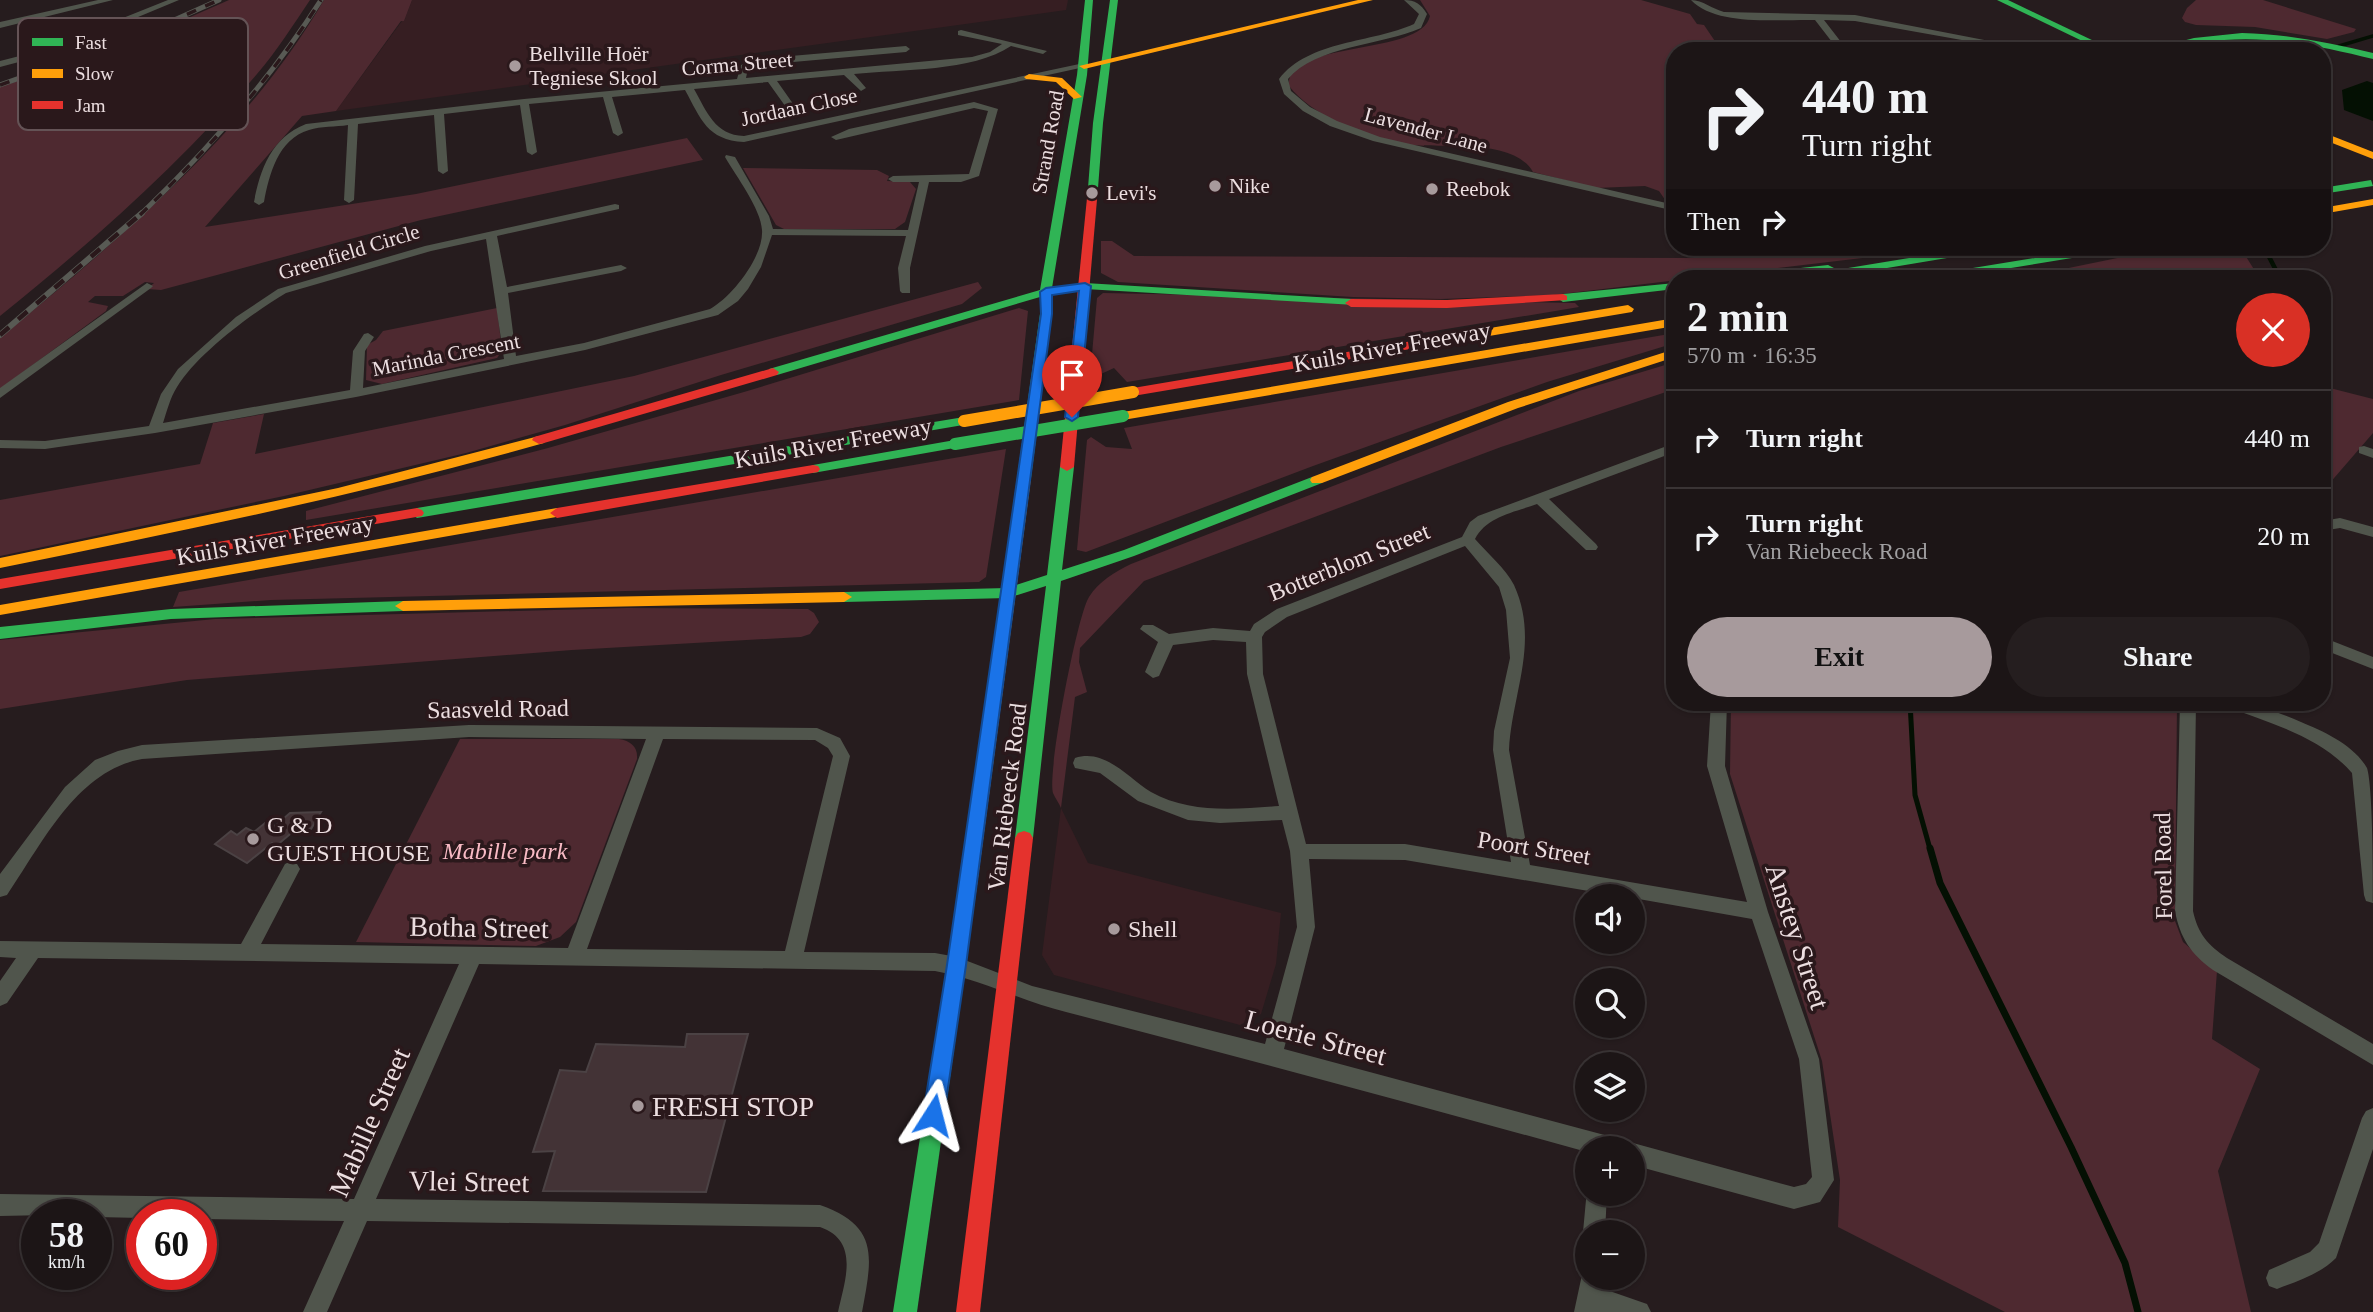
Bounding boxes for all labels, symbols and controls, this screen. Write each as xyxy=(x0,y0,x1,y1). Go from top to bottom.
legend xyxy=(18,18,248,130)
text: Fast xyxy=(75,32,107,53)
place label: Bellville Hoër Tegniese Skool xyxy=(529,42,658,90)
street label: Corma Street xyxy=(680,47,794,81)
marker: Bellville Hoër Tegniese Skool xyxy=(507,58,523,74)
text: Slow xyxy=(75,63,114,84)
text: 440 m xyxy=(1802,69,1929,124)
icon: right xyxy=(1687,70,1778,161)
street label: Jordaan Close xyxy=(739,83,859,131)
street label: Strand Road xyxy=(1027,88,1069,195)
text: Jam xyxy=(75,95,106,116)
street label: Lavender Lane xyxy=(1362,102,1490,158)
text: Turn right xyxy=(1802,127,1932,163)
place label: Nike xyxy=(1229,174,1270,198)
place label: Reebok xyxy=(1446,177,1511,201)
marker: Nike xyxy=(1207,178,1223,194)
place label: Levi's xyxy=(1106,181,1156,205)
marker: Reebok xyxy=(1424,181,1440,197)
marker: Levi's xyxy=(1084,185,1100,201)
icon: right xyxy=(1754,203,1792,241)
text: Then xyxy=(1687,207,1740,236)
street label: Greenfield Circle xyxy=(276,219,422,285)
button: close xyxy=(2236,293,2310,367)
text: 2 min xyxy=(1687,294,1789,340)
street label: Kuils River Freeway xyxy=(1291,317,1493,377)
street label: Marinda Crescent xyxy=(370,329,522,381)
text: 570 m · 16:35 xyxy=(1687,343,1817,368)
pin xyxy=(1042,345,1102,417)
icon: arrive xyxy=(1053,356,1091,394)
street label: Kuils River Freeway xyxy=(732,413,934,473)
icon: right xyxy=(1687,420,1725,458)
text: Turn right xyxy=(1746,424,1863,453)
text: 440 m xyxy=(2244,424,2310,453)
text: Turn right xyxy=(1746,509,1863,538)
street label: Kuils River Freeway xyxy=(174,510,376,570)
street label: Botterblom Street xyxy=(1265,518,1434,606)
icon: right xyxy=(1687,518,1725,556)
text: 20 m xyxy=(2257,522,2310,551)
text: Van Riebeeck Road xyxy=(1746,539,1927,564)
button: Exit xyxy=(1687,617,1992,697)
button: Share xyxy=(2006,617,2310,697)
street label: Saasveld Road xyxy=(427,695,569,723)
street label: Van Riebeeck Road xyxy=(983,701,1031,893)
place label: G & D GUEST HOUSE xyxy=(267,812,430,866)
street label: Forel Road xyxy=(2149,812,2177,920)
street label: Poort Street xyxy=(1476,826,1593,870)
marker: G & D GUEST HOUSE xyxy=(245,831,261,847)
park label: Mabille park xyxy=(442,838,568,864)
street label: Anstey Street xyxy=(1759,859,1836,1013)
map controls xyxy=(1575,884,1645,1290)
button: sound xyxy=(1575,884,1645,954)
street label: Botha Street xyxy=(409,911,549,944)
place label: Shell xyxy=(1128,916,1178,942)
marker: Shell xyxy=(1106,921,1122,937)
button: search xyxy=(1575,968,1645,1038)
street label: Loerie Street xyxy=(1242,1004,1390,1071)
street label: Mabille Street xyxy=(323,1043,416,1201)
button: layers xyxy=(1575,1052,1645,1122)
position arrow xyxy=(896,1078,970,1152)
place label: FRESH STOP xyxy=(652,1091,814,1122)
marker: FRESH STOP xyxy=(630,1098,646,1114)
button: + xyxy=(1575,1136,1645,1206)
street label: Vlei Street xyxy=(408,1165,530,1198)
speed limit sign: 60 xyxy=(126,1199,217,1290)
text: 58 xyxy=(49,1216,84,1255)
button: − xyxy=(1575,1220,1645,1290)
text: km/h xyxy=(48,1252,85,1272)

